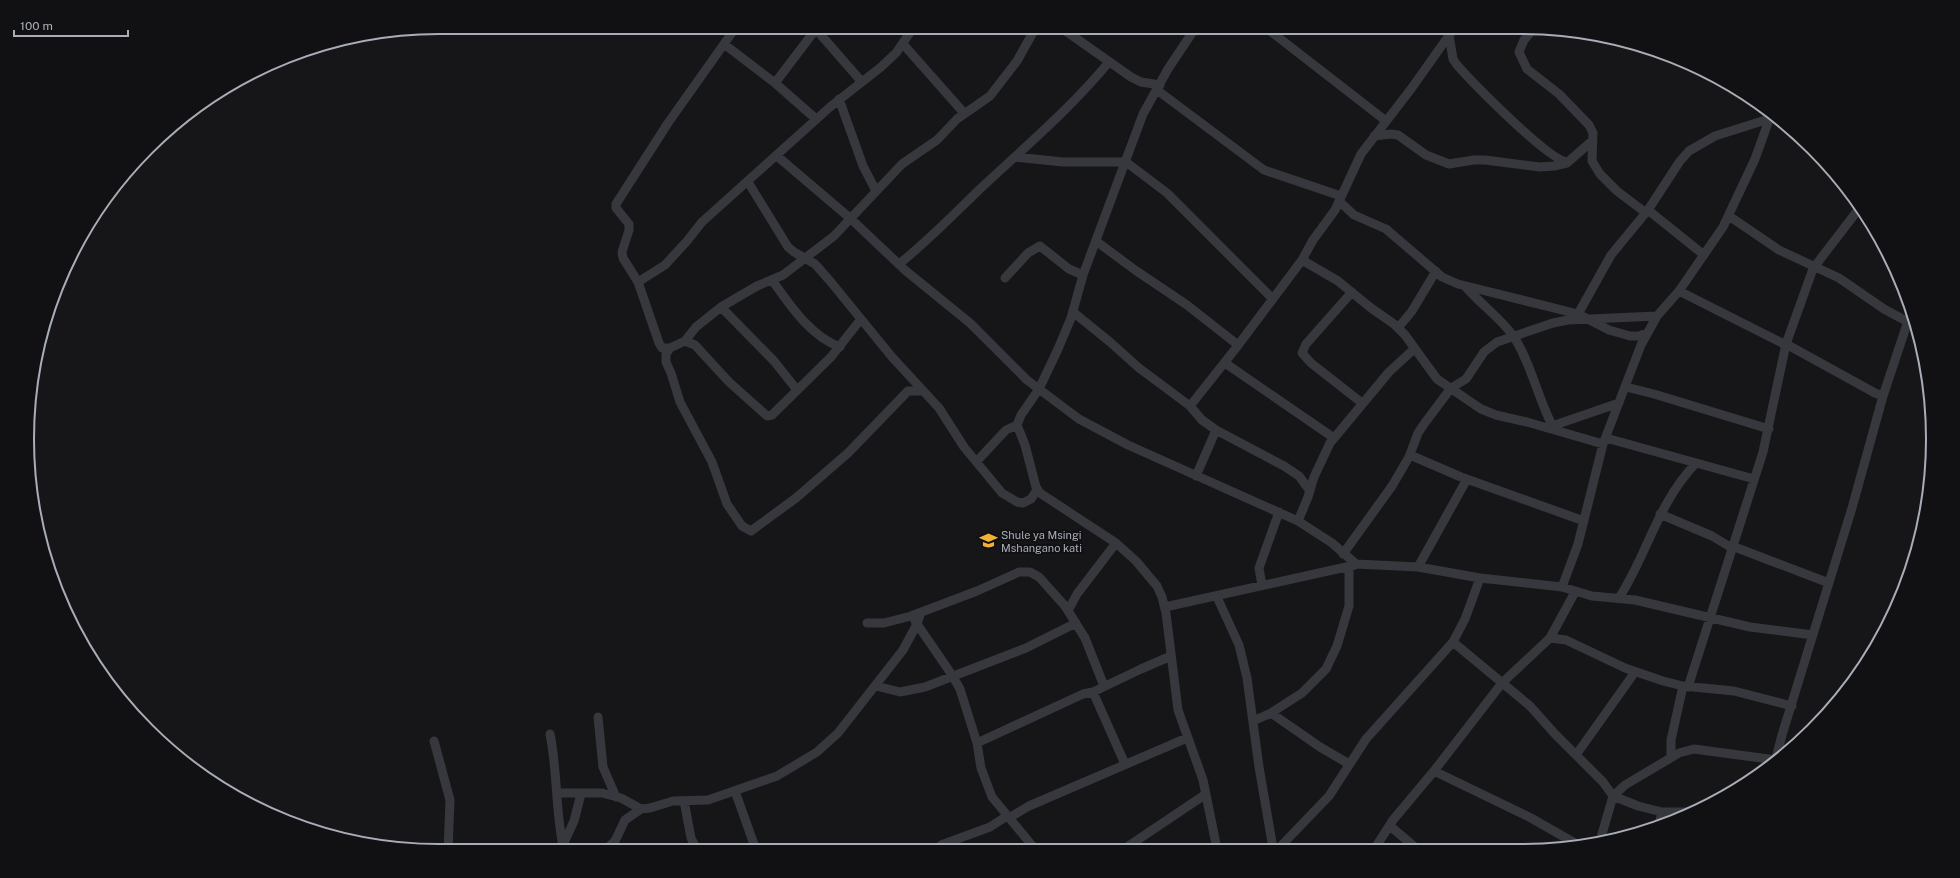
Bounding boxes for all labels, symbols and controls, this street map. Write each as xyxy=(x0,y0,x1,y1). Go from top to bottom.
scale bar xyxy=(14,12,128,38)
text: 100 m xyxy=(20,19,53,33)
place label: Shule ya Msingi Mshangano kati xyxy=(1001,529,1082,554)
school or university icon: Shule ya Msingi Mshangano kati xyxy=(978,531,998,551)

